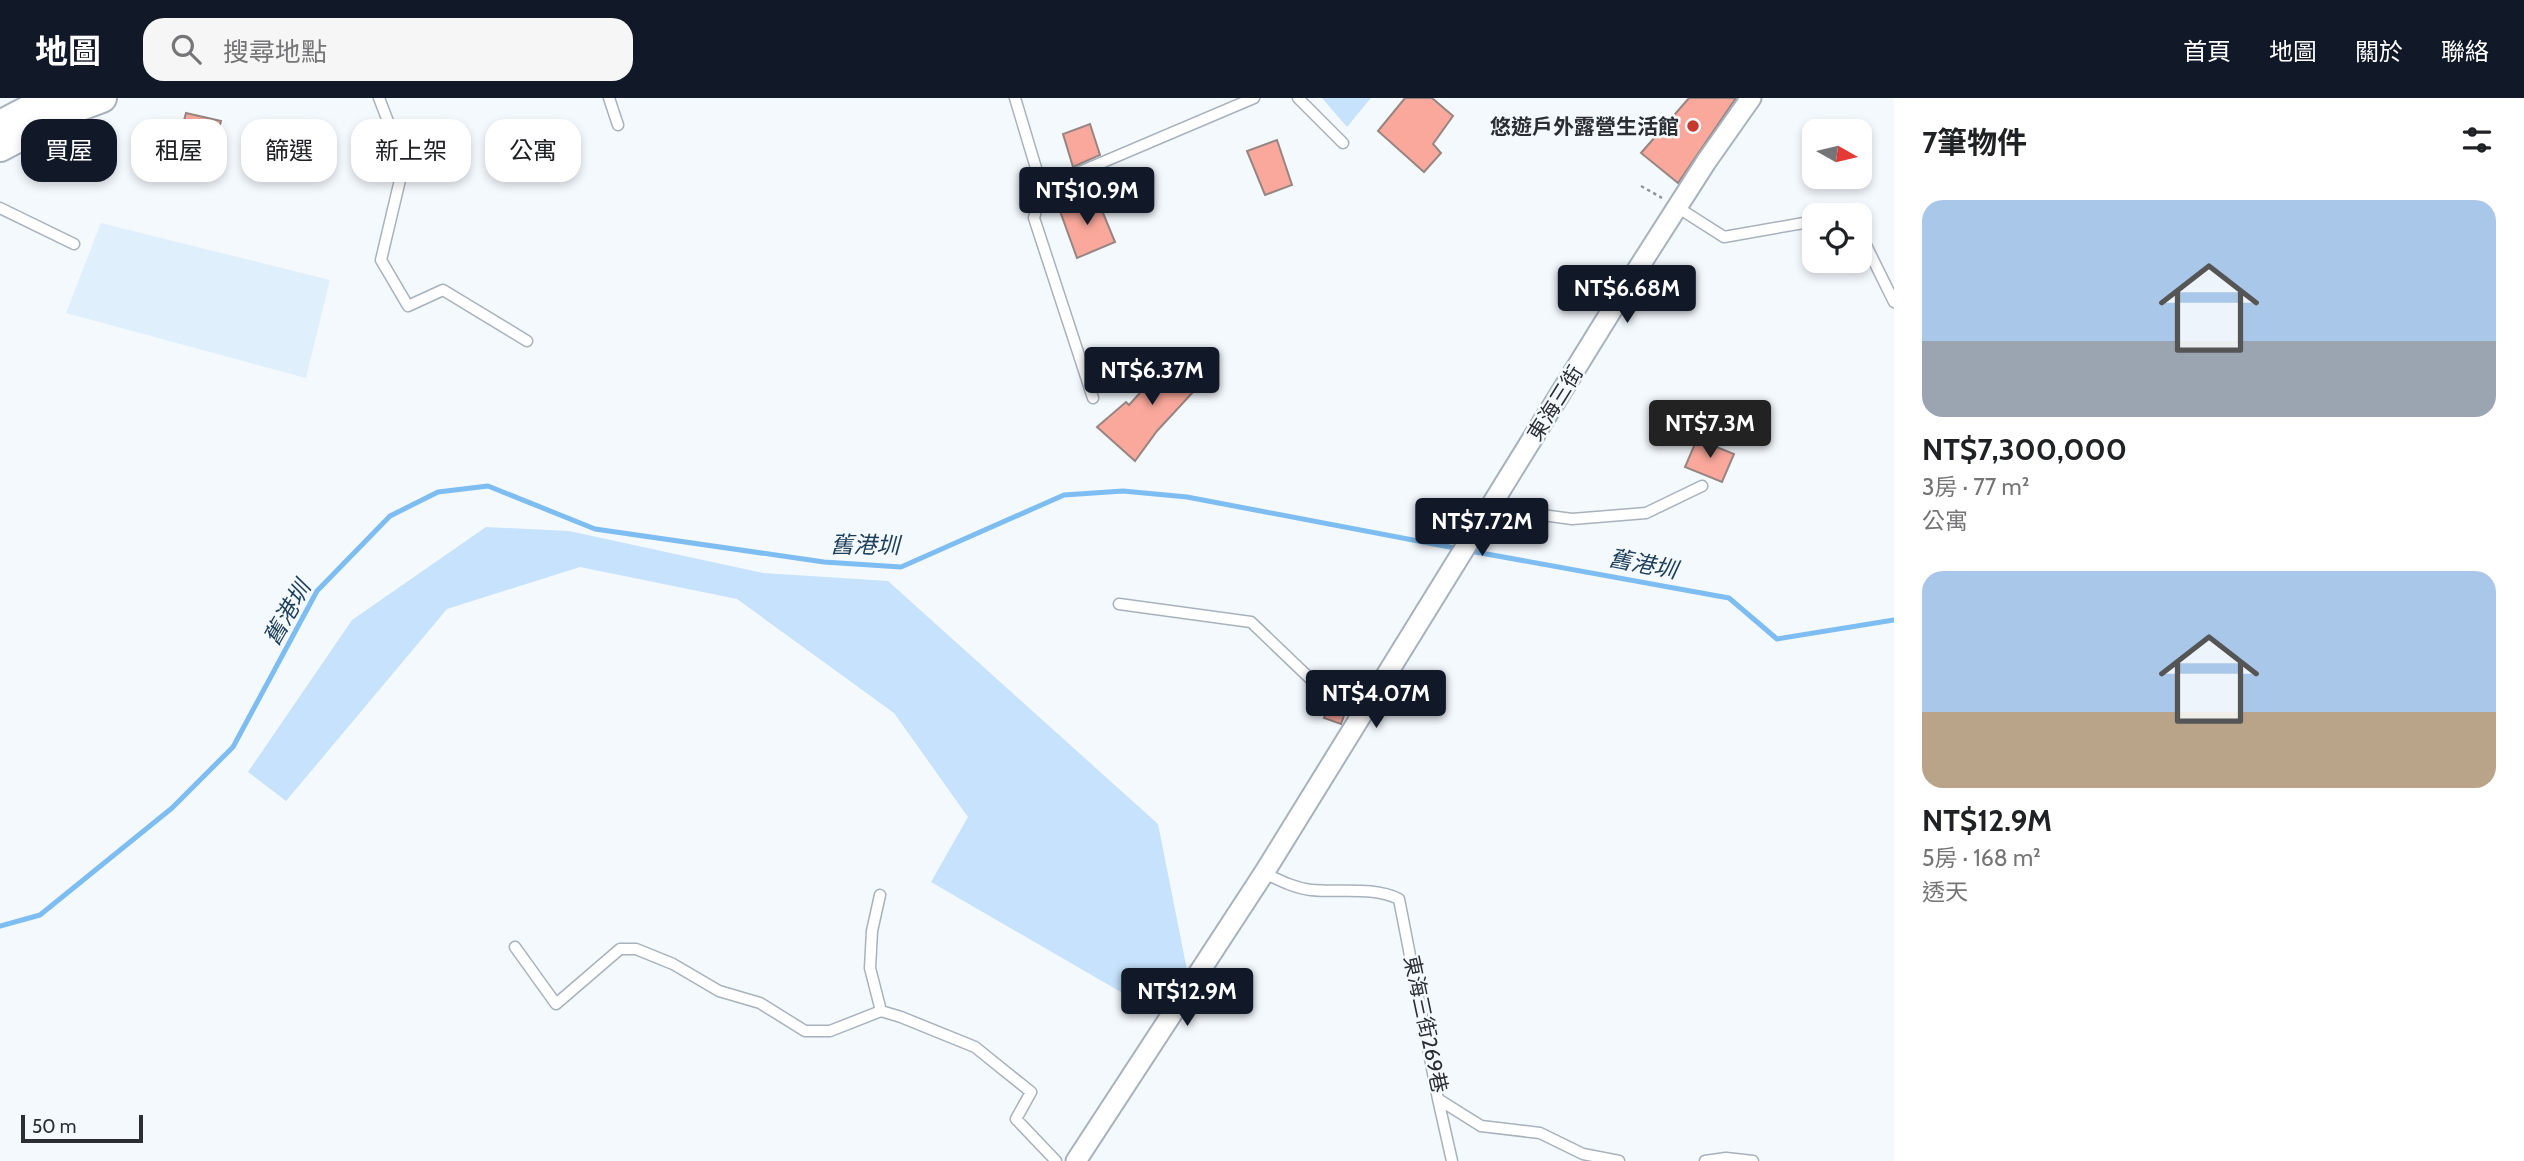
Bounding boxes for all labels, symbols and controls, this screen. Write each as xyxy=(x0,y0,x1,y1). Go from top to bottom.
search box xyxy=(143,18,633,81)
icon: search xyxy=(167,30,205,68)
text: 地圖 xyxy=(35,31,101,71)
text: 搜尋地點 xyxy=(223,36,327,68)
text: 首頁 xyxy=(2183,37,2231,66)
text: 地圖 xyxy=(2269,37,2317,66)
text: 關於 xyxy=(2355,37,2403,66)
text: 聯絡 xyxy=(2441,37,2489,66)
place label: 悠遊戶外露營生活館 xyxy=(1490,114,1679,139)
marker: 悠遊戶外露營生活館 xyxy=(1685,118,1701,134)
chip: 買屋 xyxy=(21,119,117,182)
chip: 租屋 xyxy=(131,119,227,182)
chip: 篩選 xyxy=(241,119,337,182)
chip: 新上架 xyxy=(351,119,471,182)
chip: 公寓 xyxy=(485,119,581,182)
north arrow xyxy=(1802,119,1872,189)
map controls xyxy=(1802,119,1872,273)
icon: filters xyxy=(2458,121,2496,159)
text: 7筆物件 xyxy=(1922,124,2027,161)
pin: NT$10.9M xyxy=(1015,167,1159,227)
text: NT$10.9M xyxy=(1035,176,1139,204)
button: locate xyxy=(1802,203,1872,273)
icon: home xyxy=(2146,245,2272,371)
pin: NT$6.68M xyxy=(1555,266,1699,325)
text: NT$6.68M xyxy=(1574,274,1680,302)
pin: NT$6.37M xyxy=(1080,348,1224,407)
text: NT$6.37M xyxy=(1100,356,1204,384)
street label: 東海三街 xyxy=(1522,361,1588,445)
pin: NT$7.3M xyxy=(1645,400,1775,460)
text: NT$7.3M xyxy=(1665,409,1755,437)
text: NT$7,300,000 xyxy=(1922,431,2127,468)
text: 3房 · 77 m² xyxy=(1922,473,2029,501)
pin: NT$7.72M xyxy=(1410,498,1554,558)
text: NT$7.72M xyxy=(1431,507,1533,535)
text: 公寓 xyxy=(1922,507,1968,535)
water label: 舊港圳 xyxy=(830,530,903,560)
water label: 舊港圳 xyxy=(1606,544,1682,585)
water label: 舊港圳 xyxy=(258,574,318,650)
icon: home xyxy=(2146,616,2272,742)
pin: NT$4.07M xyxy=(1304,670,1448,730)
text: NT$4.07M xyxy=(1322,679,1430,707)
text: NT$12.9M xyxy=(1922,802,2052,839)
text: 5房 · 168 m² xyxy=(1922,844,2041,872)
text: 透天 xyxy=(1922,878,1968,906)
street label: 東海三街269巷 xyxy=(1399,953,1453,1095)
pin: NT$12.9M xyxy=(1115,968,1259,1028)
text: NT$12.9M xyxy=(1137,977,1237,1005)
scale bar xyxy=(21,1112,144,1144)
text: 50 m xyxy=(32,1115,76,1138)

